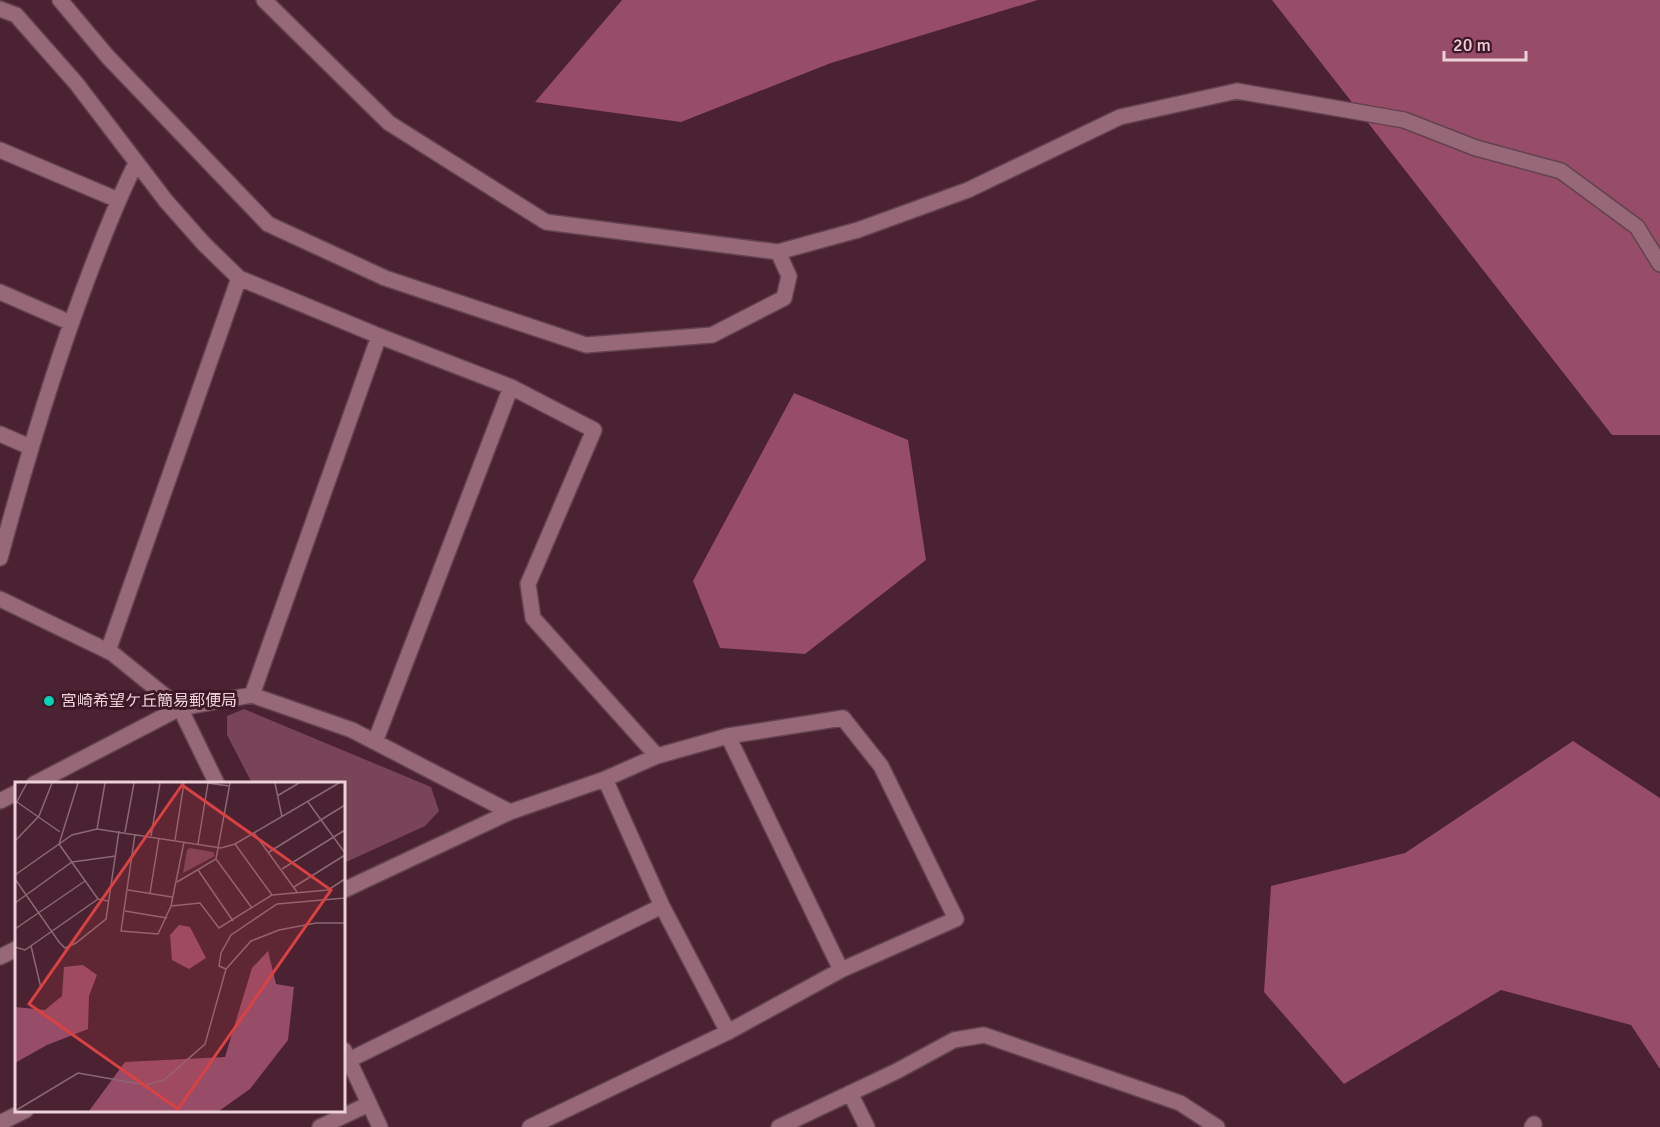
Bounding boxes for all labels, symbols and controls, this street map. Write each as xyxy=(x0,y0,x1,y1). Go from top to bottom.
scale bar xyxy=(1444,24,1526,62)
text: 20 m xyxy=(1453,34,1491,56)
place label: 宮崎希望ケ丘簡易郵便局 xyxy=(61,691,237,711)
marker: 宮崎希望ケ丘簡易郵便局 xyxy=(42,694,56,708)
inset map xyxy=(15,782,345,1112)

